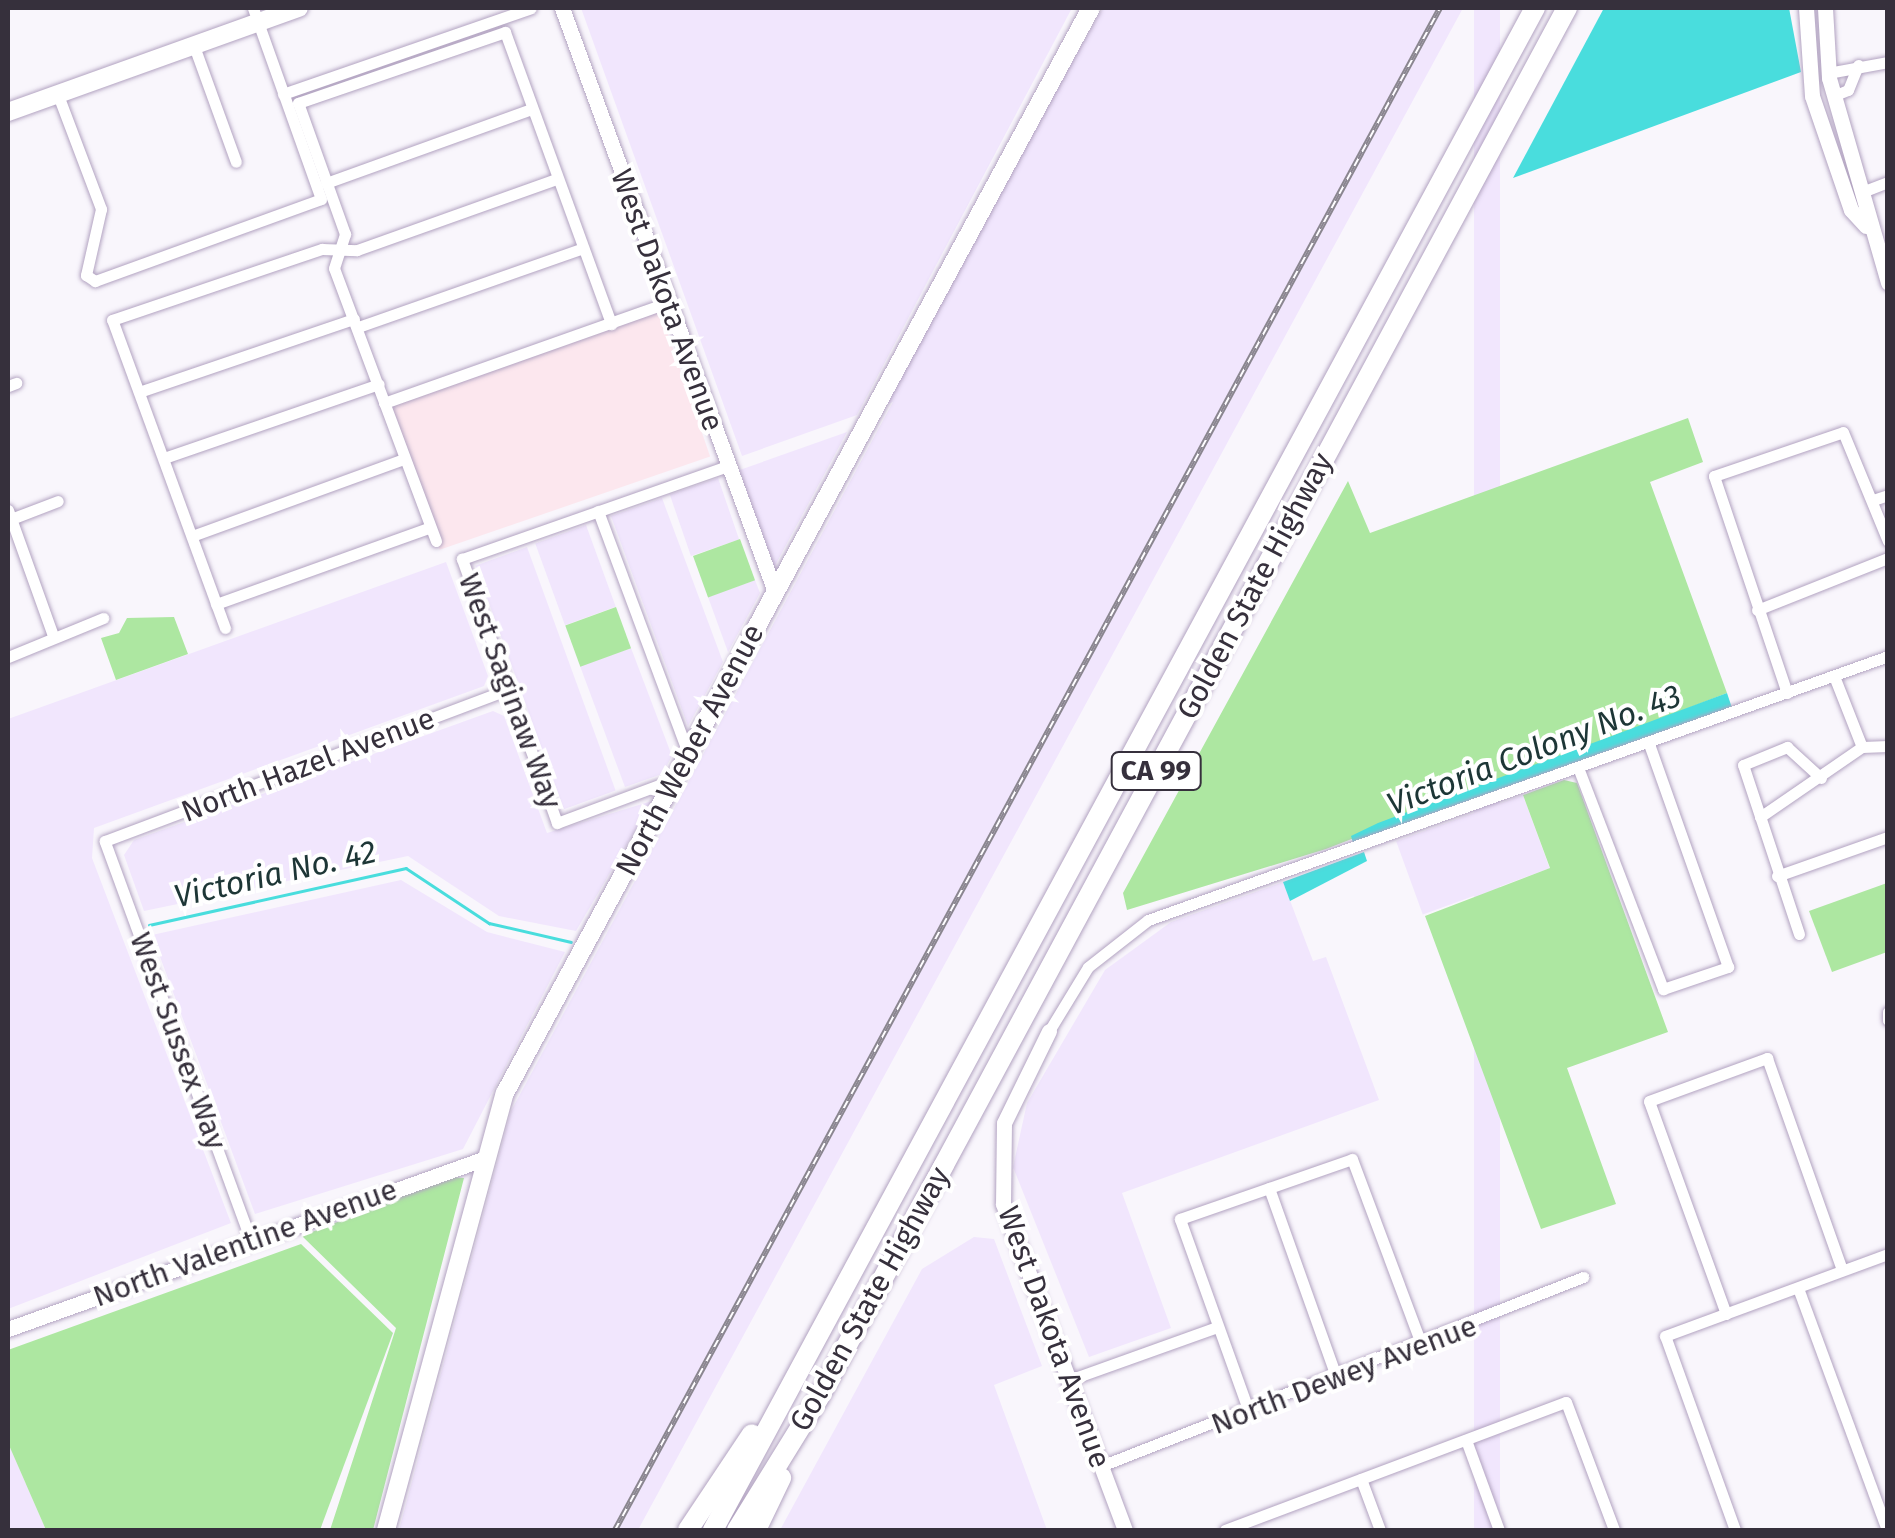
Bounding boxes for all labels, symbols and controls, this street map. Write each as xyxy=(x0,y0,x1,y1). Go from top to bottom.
street label: West Dakota Avenue xyxy=(603,164,731,436)
street label: Golden State Highway xyxy=(1169,447,1341,725)
street label: West Saginaw Way xyxy=(451,568,569,814)
street label: North Weber Avenue xyxy=(608,618,772,882)
water label: Victoria Colony No. 43 xyxy=(1382,676,1686,824)
street label: North Hazel Avenue xyxy=(176,700,440,830)
road number: CA 99 xyxy=(1108,748,1204,794)
water label: Victoria No. 42 xyxy=(170,832,380,916)
street label: West Sussex Way xyxy=(122,928,234,1154)
street label: Golden State Highway xyxy=(782,1161,958,1437)
street label: North Valentine Avenue xyxy=(88,1171,402,1315)
street label: West Dakota Avenue xyxy=(990,1201,1118,1473)
street label: North Dewey Avenue xyxy=(1206,1308,1482,1442)

